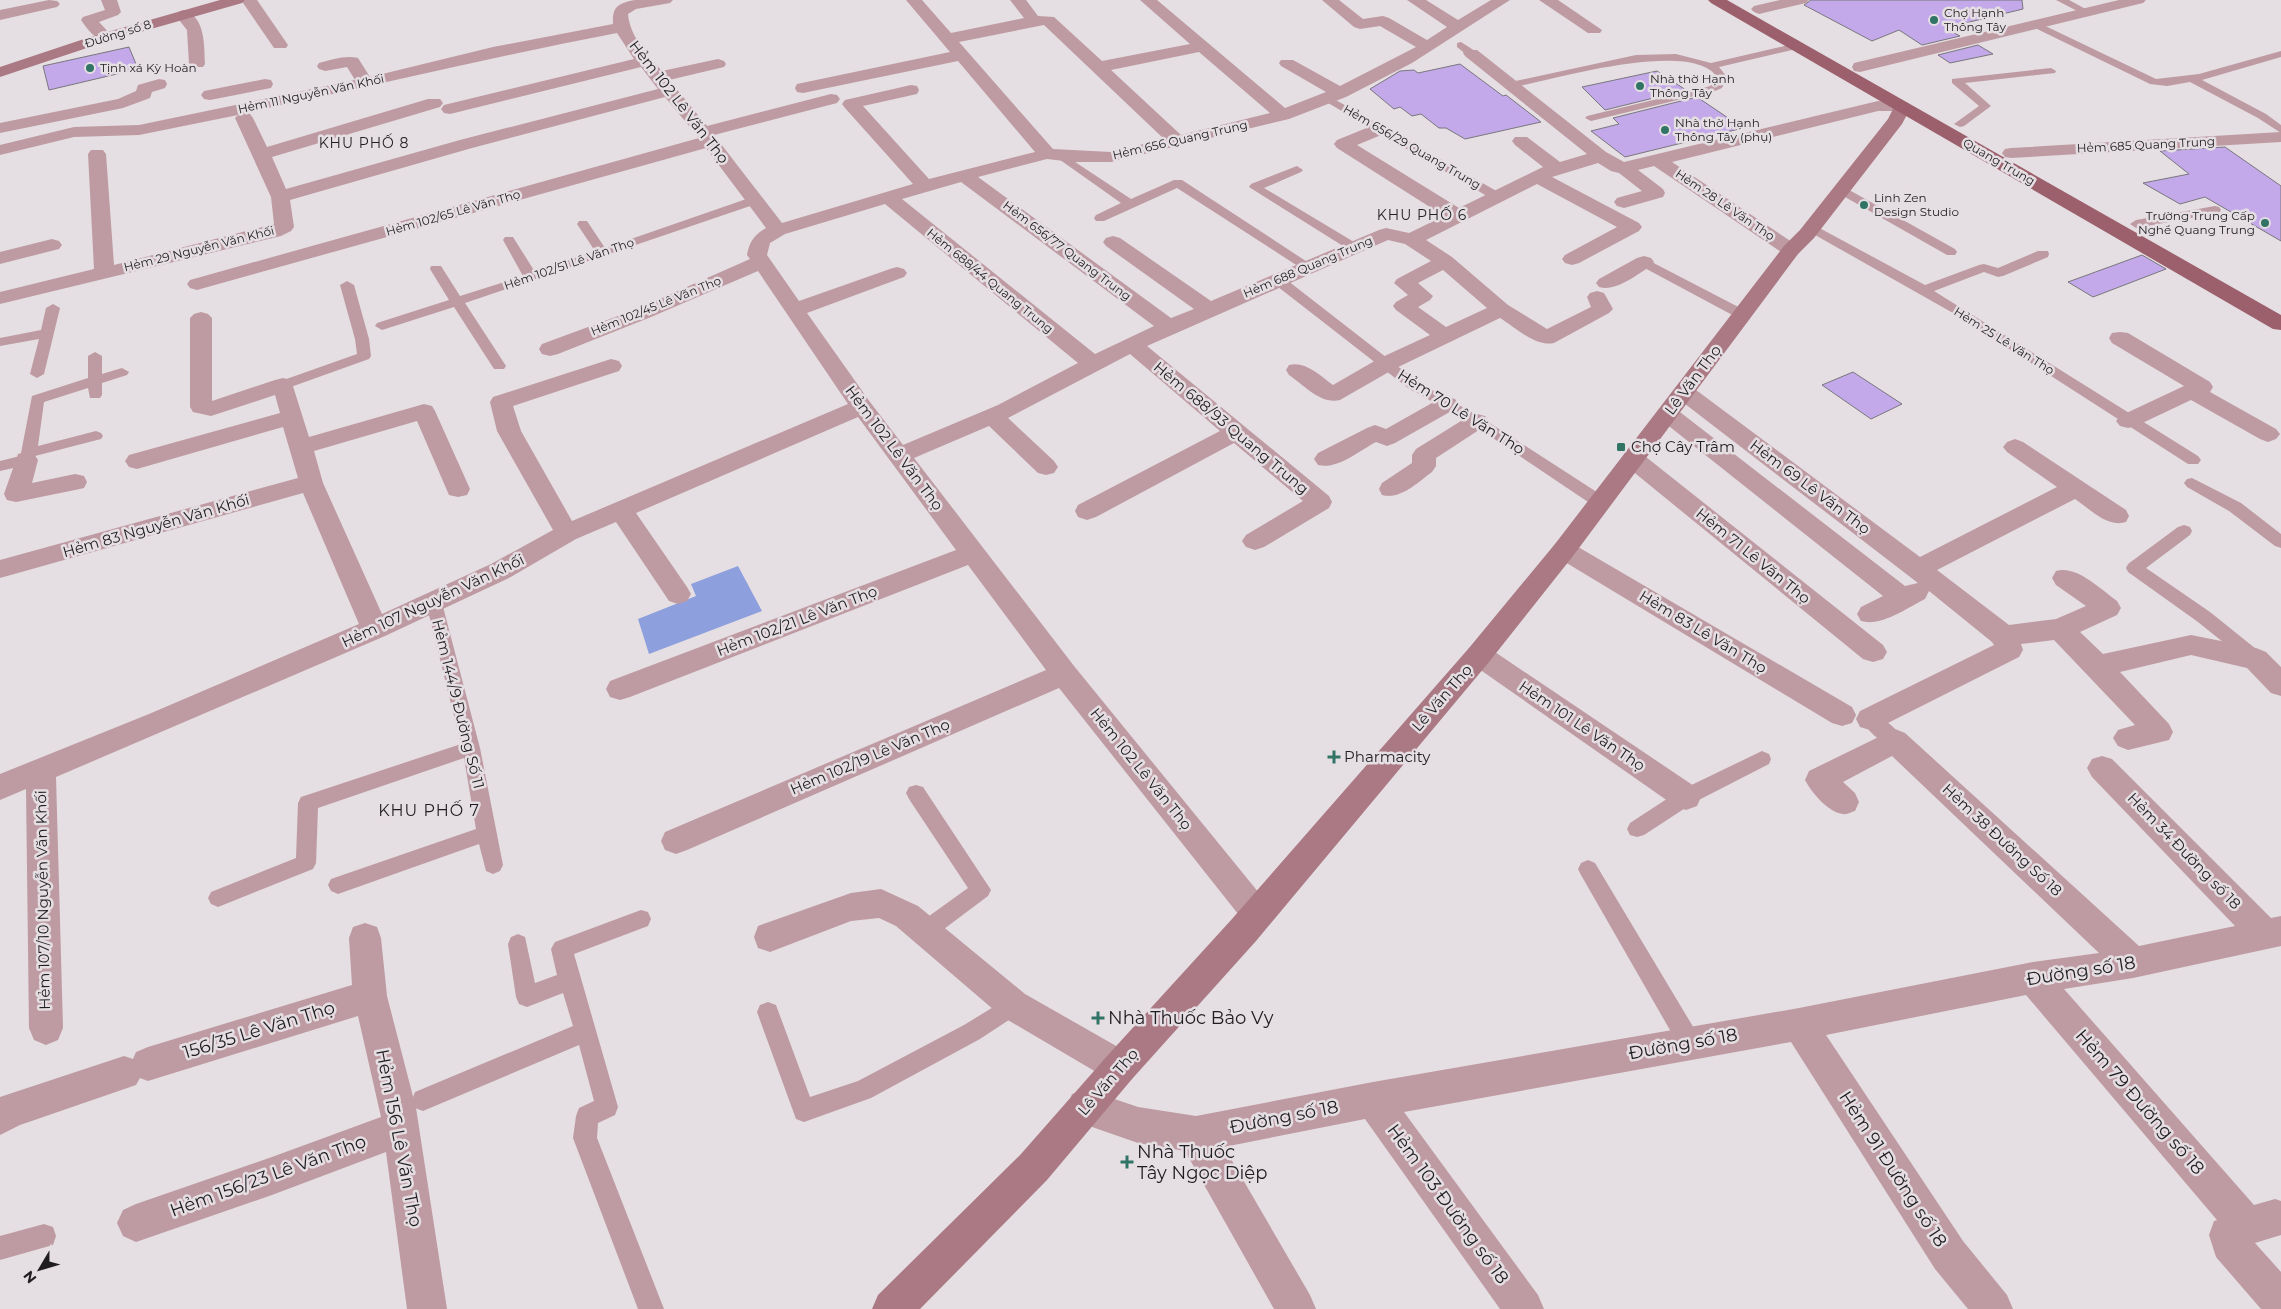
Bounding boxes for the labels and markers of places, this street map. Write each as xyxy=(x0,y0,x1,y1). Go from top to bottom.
place label: Chợ Hạnh Thông Tây xyxy=(1944,5,2006,34)
marker: Chợ Hạnh Thông Tây xyxy=(1928,14,1940,26)
place label: Tịnh xá Kỳ Hoàn xyxy=(100,60,197,75)
marker: Tịnh xá Kỳ Hoàn xyxy=(84,62,96,74)
place label: Nhà thờ Hạnh Thông Tây xyxy=(1650,71,1735,100)
marker: Nhà thờ Hạnh Thông Tây xyxy=(1634,80,1646,92)
place label: Nhà thờ Hạnh Thông Tây (phụ) xyxy=(1675,115,1772,144)
marker: Nhà thờ Hạnh Thông Tây (phụ) xyxy=(1659,124,1671,136)
place label: Linh Zen Design Studio xyxy=(1874,190,1959,219)
marker: Linh Zen Design Studio xyxy=(1858,199,1870,211)
place label: Trường Trung Cấp Nghề Quang Trung xyxy=(2138,208,2255,237)
marker: Trường Trung Cấp Nghề Quang Trung xyxy=(2259,217,2271,229)
place label: Chợ Cây Trâm xyxy=(1631,437,1735,456)
marker: Chợ Cây Trâm xyxy=(1615,441,1627,453)
place label: Pharmacity xyxy=(1344,747,1431,766)
marker: Pharmacity xyxy=(1328,751,1340,763)
place label: Nhà Thuốc Bảo Vy xyxy=(1108,1007,1274,1029)
marker: Nhà Thuốc Bảo Vy xyxy=(1092,1012,1104,1024)
place label: Nhà Thuốc Tây Ngọc Diệp xyxy=(1137,1141,1267,1184)
marker: Nhà Thuốc Tây Ngọc Diệp xyxy=(1121,1156,1133,1168)

